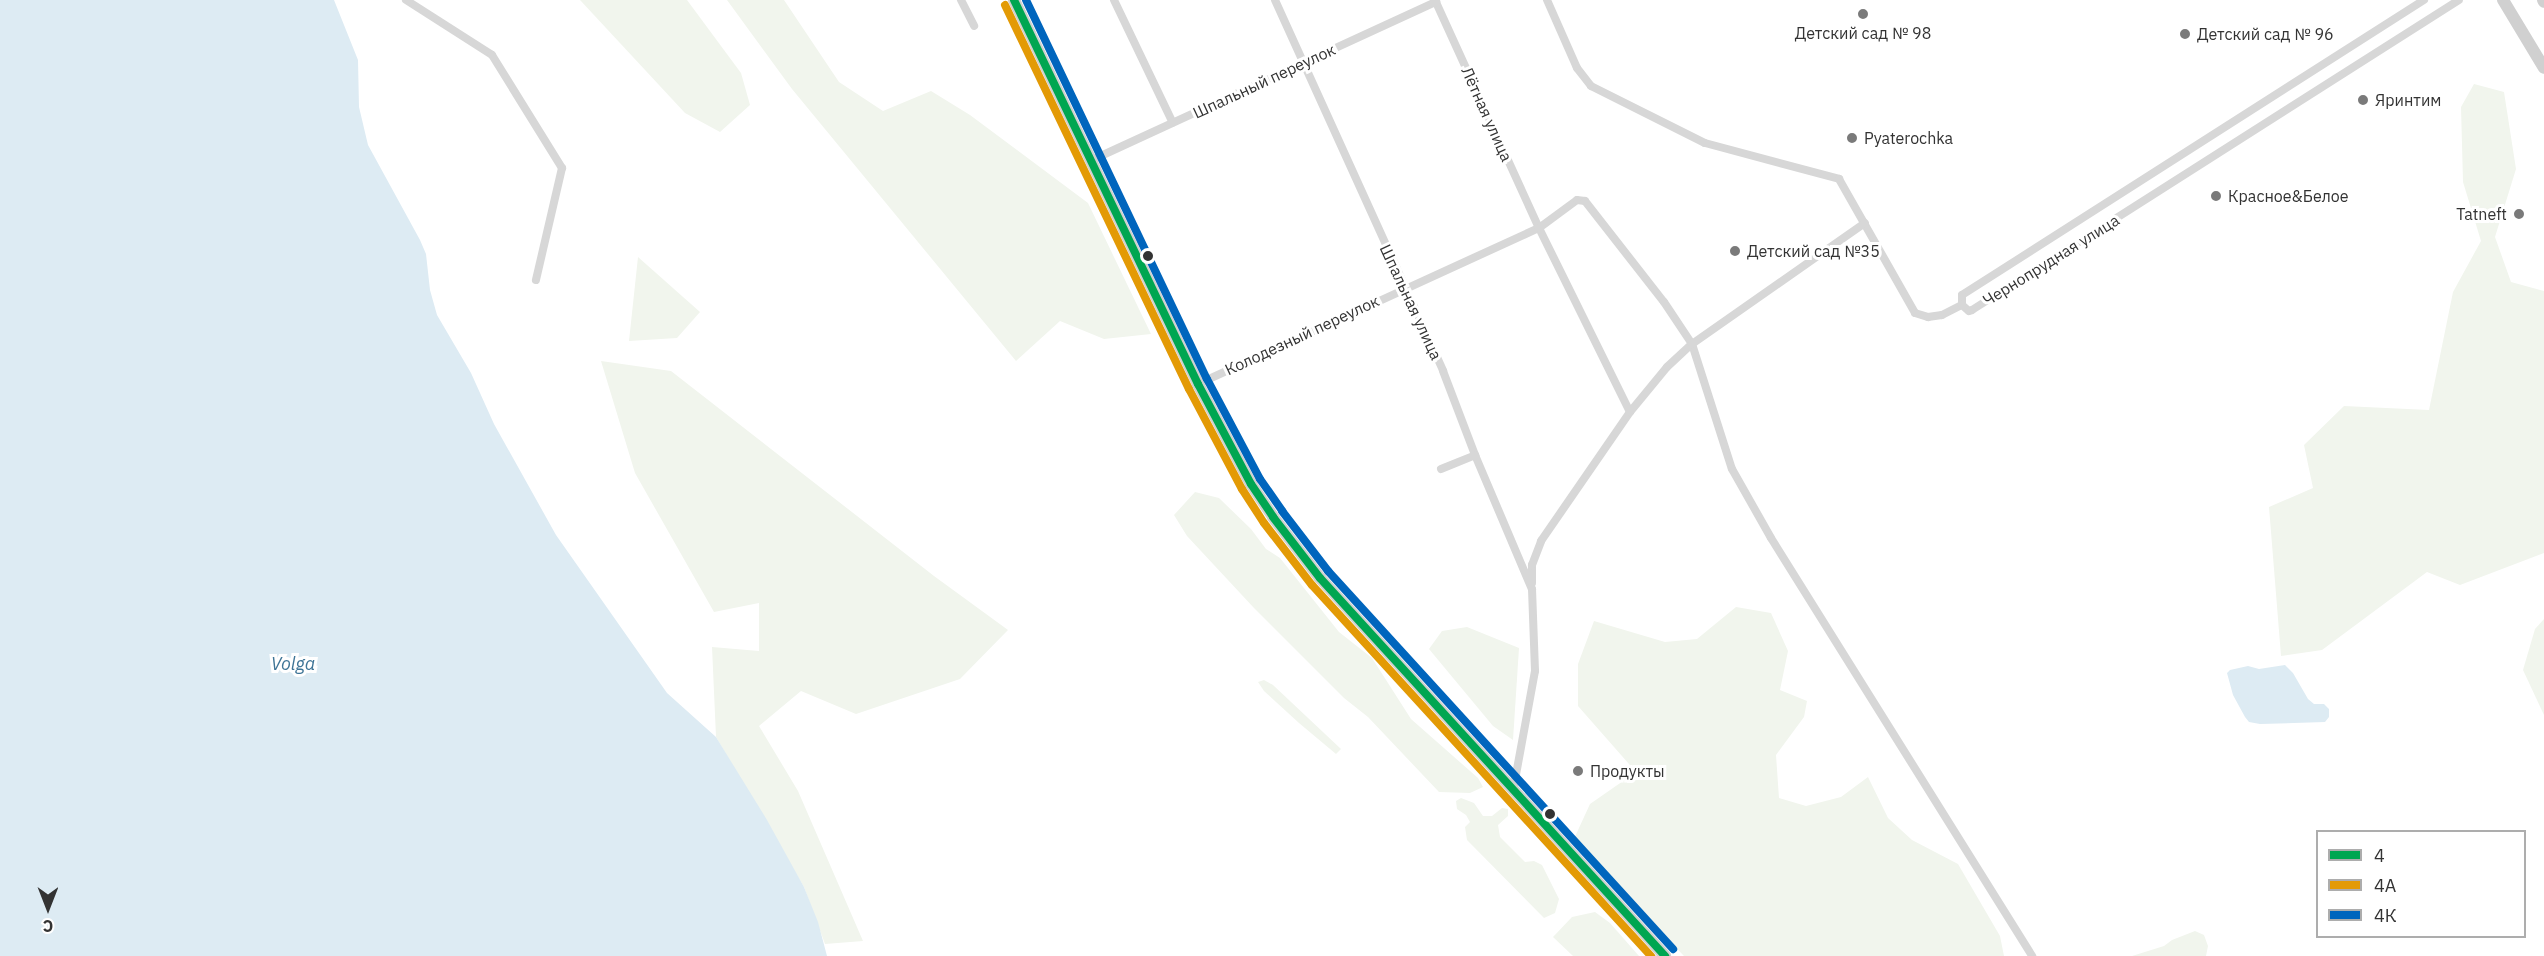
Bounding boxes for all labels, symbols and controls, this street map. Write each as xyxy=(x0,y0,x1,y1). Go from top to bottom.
marker: Детский сад № 98 xyxy=(1856,7,1870,21)
place label: Детский сад № 98 xyxy=(1795,23,1931,43)
place label: Детский сад № 96 xyxy=(2197,24,2334,44)
marker: Детский сад № 96 xyxy=(2178,27,2192,41)
street label: Шпальный переулок xyxy=(1190,40,1338,122)
street label: Лётная улица xyxy=(1458,64,1516,164)
place label: Яринтим xyxy=(2375,90,2441,110)
marker: Яринтим xyxy=(2356,93,2370,107)
place label: Pyaterochka xyxy=(1864,128,1953,148)
marker: Pyaterochka xyxy=(1845,131,1859,145)
place label: Красное&Белое xyxy=(2228,186,2348,206)
marker: Красное&Белое xyxy=(2209,189,2223,203)
place label: Tatneft xyxy=(2456,204,2507,224)
marker: Tatneft xyxy=(2512,207,2526,221)
street label: Чернопрудная улица xyxy=(1979,210,2123,310)
street label: Шпальная улица xyxy=(1376,241,1446,363)
place label: Детский сад №35 xyxy=(1747,241,1880,261)
marker: Детский сад №35 xyxy=(1728,244,1742,258)
unlabelled marker xyxy=(1142,250,1154,262)
street label: Колодезный переулок xyxy=(1222,291,1382,379)
water label: Volga xyxy=(271,653,315,675)
place label: Продукты xyxy=(1590,761,1665,781)
marker: Продукты xyxy=(1571,764,1585,778)
unlabelled marker xyxy=(1544,808,1556,820)
legend xyxy=(2316,830,2526,938)
text: 4 xyxy=(2374,844,2385,867)
text: 4А xyxy=(2374,874,2396,897)
north arrow xyxy=(18,878,78,938)
text: 4К xyxy=(2374,904,2397,927)
text: С xyxy=(43,916,53,936)

